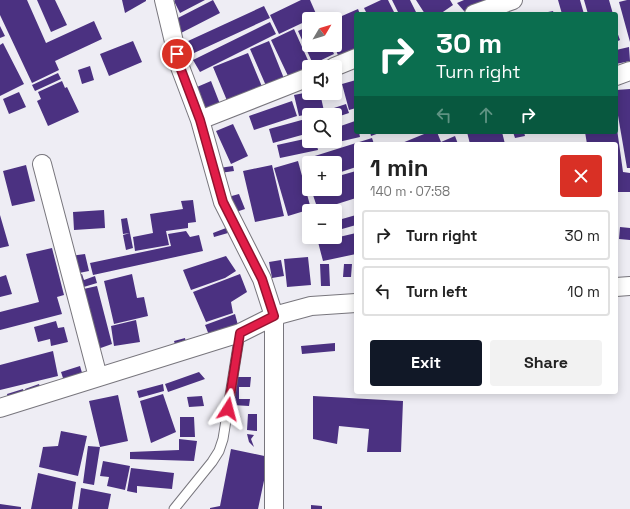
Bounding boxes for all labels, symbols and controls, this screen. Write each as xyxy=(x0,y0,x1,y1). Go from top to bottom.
north arrow xyxy=(302,12,342,52)
map controls xyxy=(302,12,342,244)
text: 30 m xyxy=(436,25,502,61)
icon: right xyxy=(370,28,422,80)
pin xyxy=(160,37,194,71)
icon: arrive xyxy=(166,43,188,65)
button: sound xyxy=(302,60,342,100)
text: Turn right xyxy=(436,60,520,83)
icon: left xyxy=(433,104,455,126)
icon: ahead xyxy=(475,104,497,126)
icon: right xyxy=(517,104,539,126)
button: search xyxy=(302,108,342,148)
text: 1 min xyxy=(370,152,429,183)
button: close xyxy=(560,155,602,197)
button: + xyxy=(302,156,342,196)
text: 140 m · 07:58 xyxy=(370,183,450,200)
button: − xyxy=(302,204,342,244)
icon: right xyxy=(372,224,394,246)
text: Turn right xyxy=(406,226,477,245)
text: 30 m xyxy=(565,226,600,245)
icon: left xyxy=(372,280,394,302)
text: Turn left xyxy=(406,282,468,301)
text: 10 m xyxy=(567,282,600,301)
button: Exit xyxy=(370,340,482,386)
button: Share xyxy=(490,340,602,386)
position arrow xyxy=(207,388,249,430)

